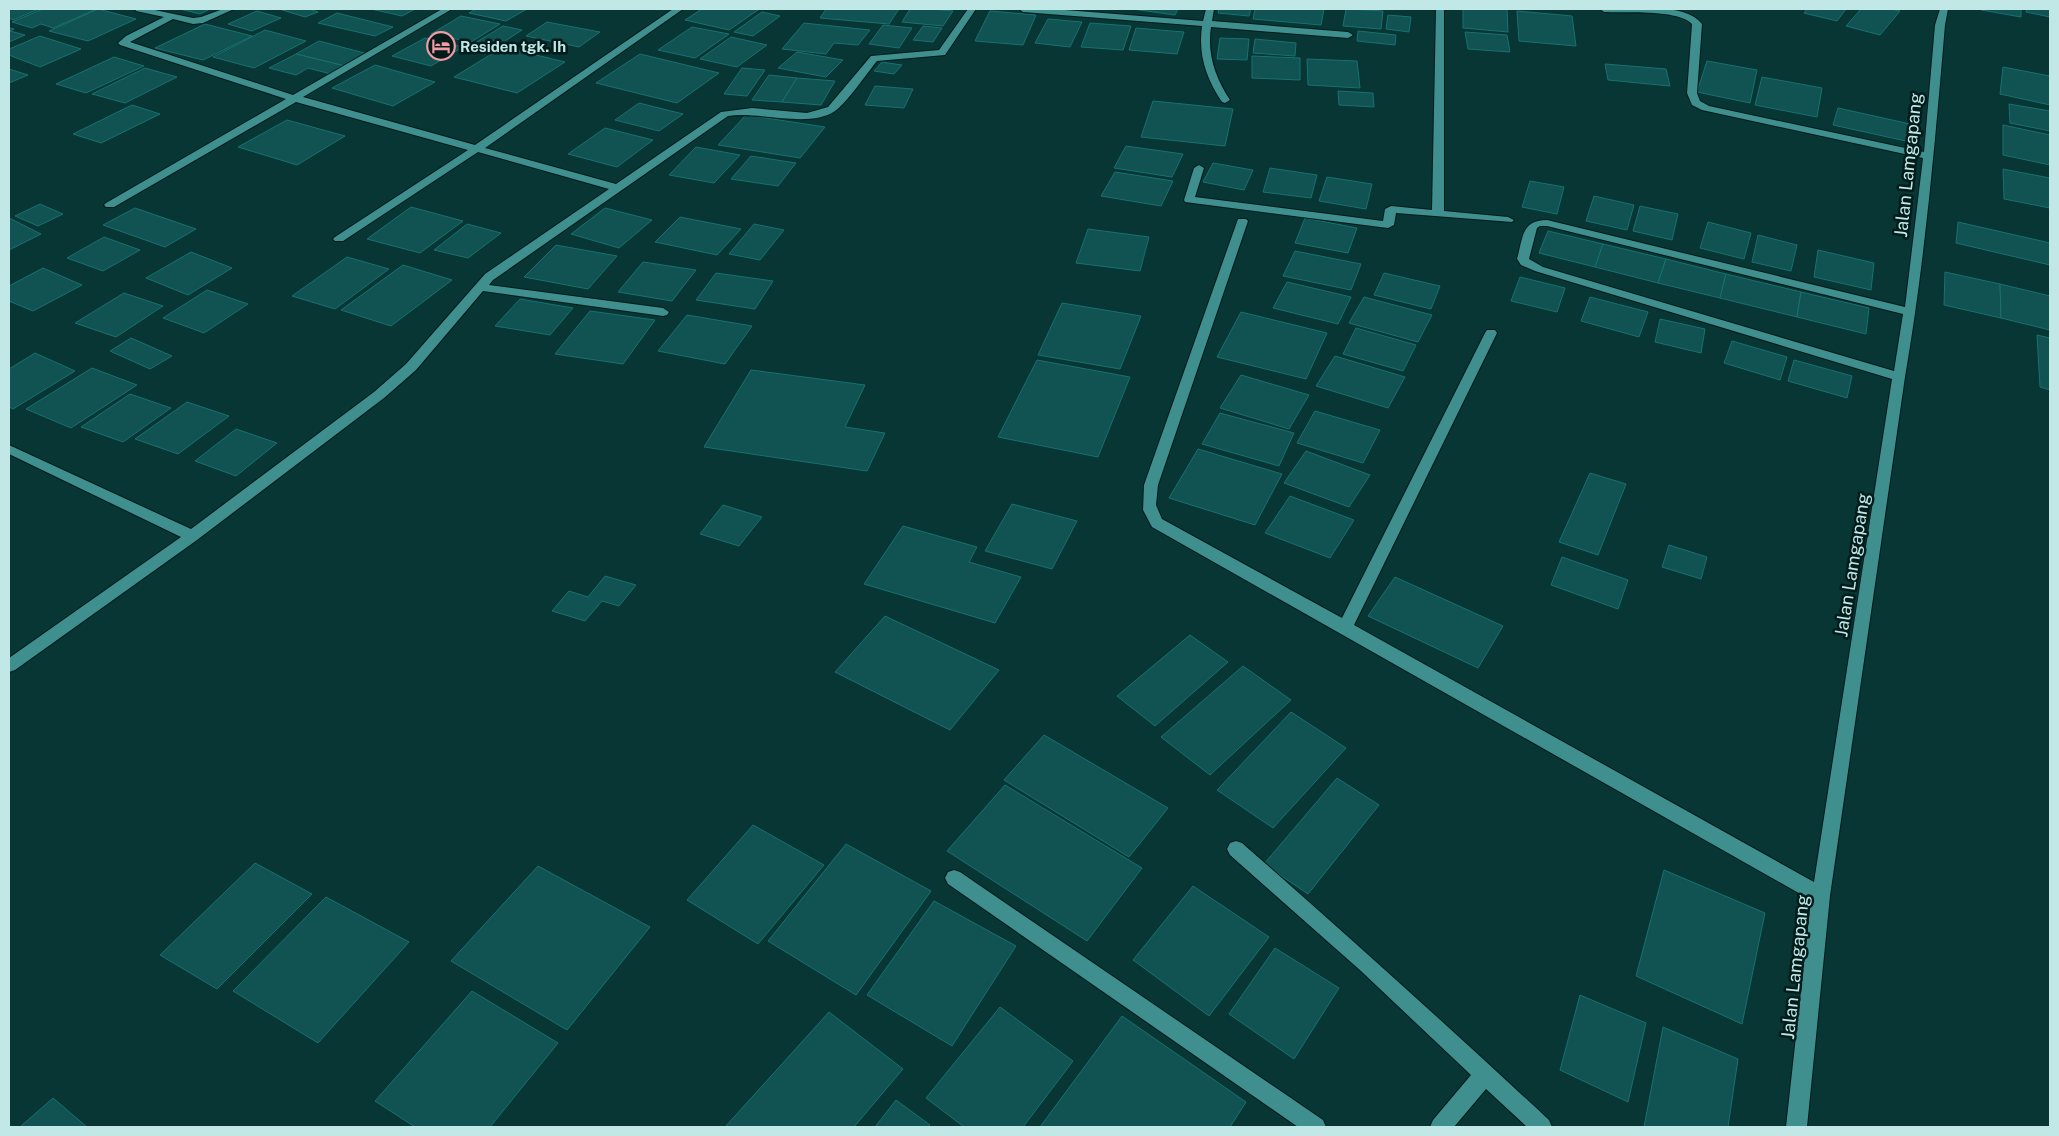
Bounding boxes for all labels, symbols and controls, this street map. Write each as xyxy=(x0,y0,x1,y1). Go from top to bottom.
hotel icon: Residen tgk. Ih xyxy=(426,31,456,61)
place label: Residen tgk. Ih xyxy=(460,38,566,55)
street label: Jalan Lamgapang xyxy=(1890,91,1926,239)
street label: Jalan Lamgapang xyxy=(1830,491,1874,639)
street label: Jalan Lamgapang xyxy=(1777,893,1813,1041)

